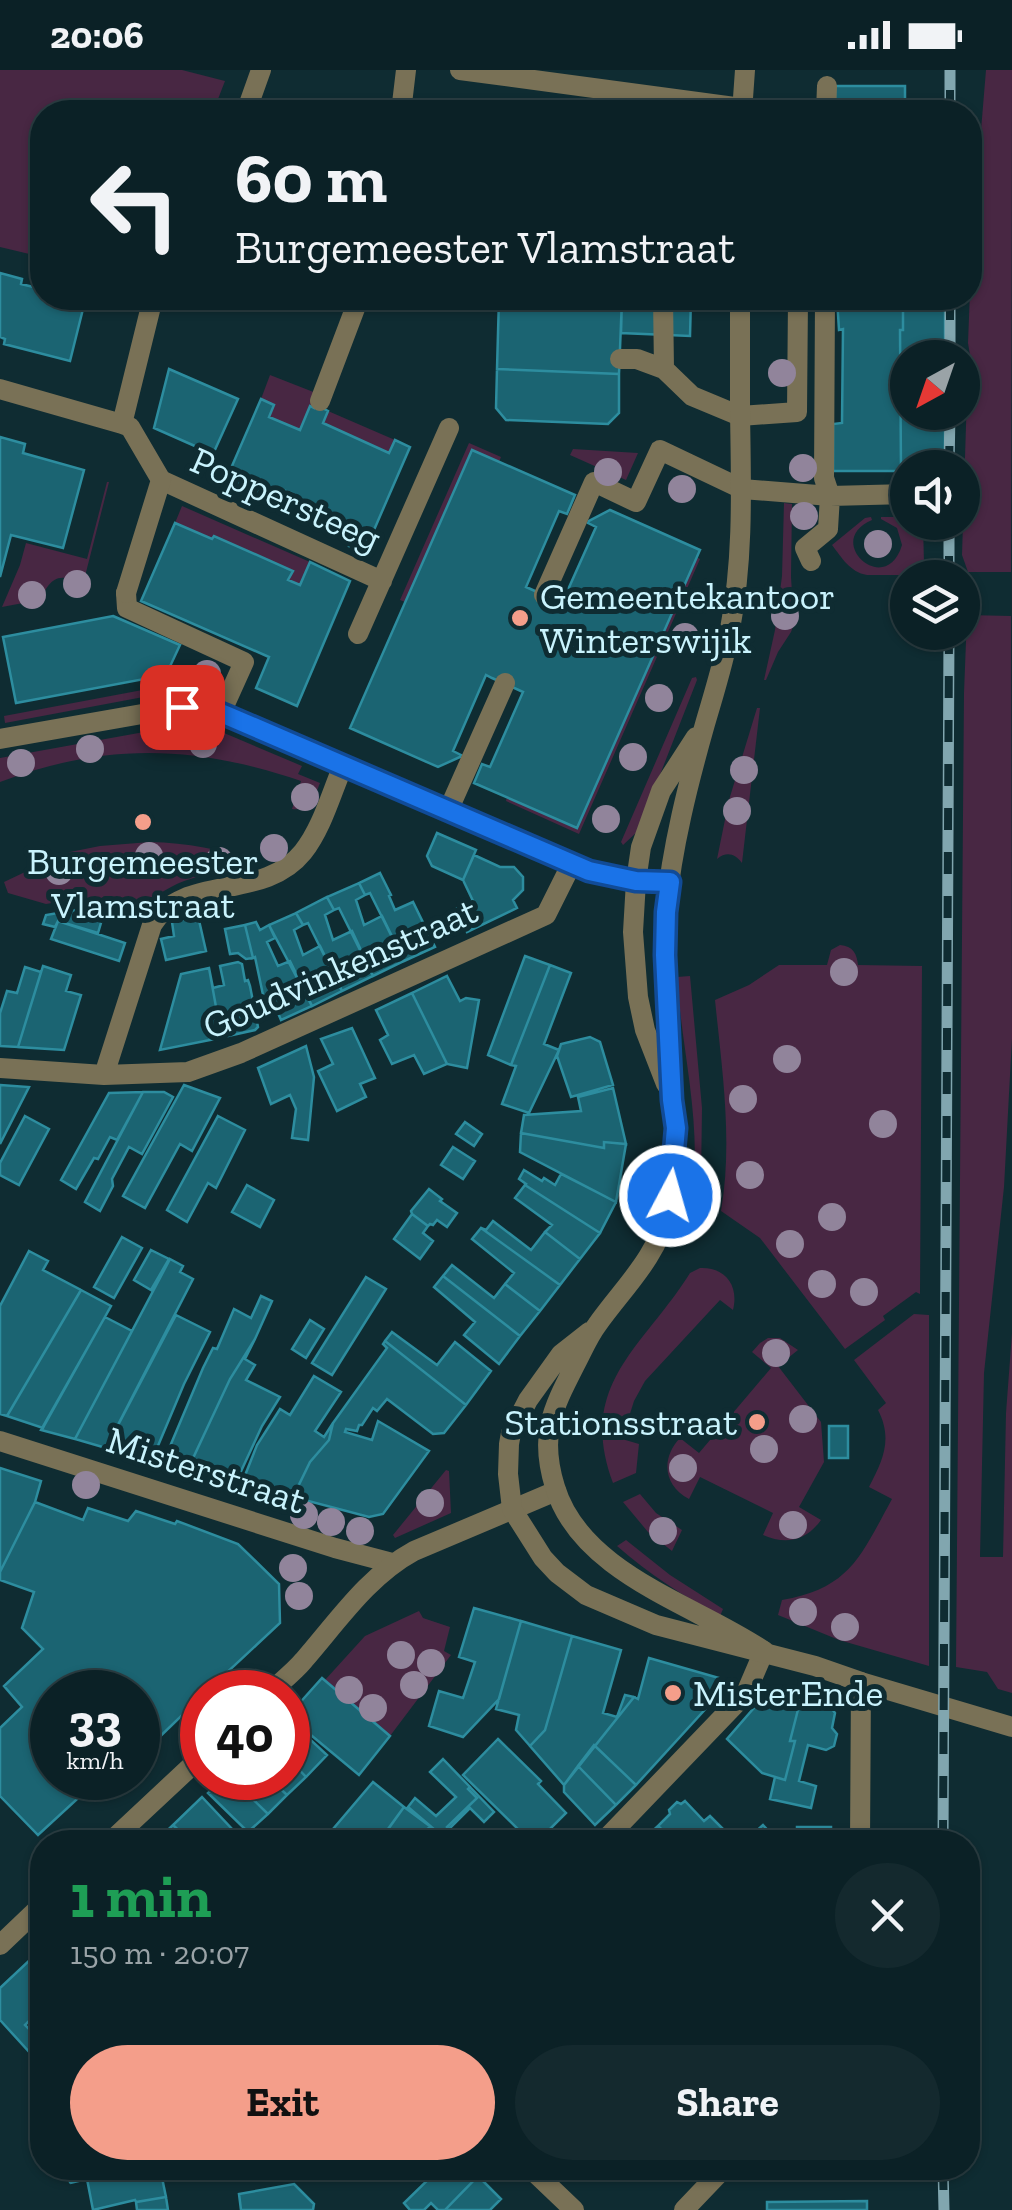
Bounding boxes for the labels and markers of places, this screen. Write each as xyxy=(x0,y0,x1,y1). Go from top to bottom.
place label: Gemeentekantoor Winterswijik xyxy=(540,573,835,663)
marker: Gemeentekantoor Winterswijik xyxy=(509,607,531,629)
pin xyxy=(140,665,225,750)
marker: Burgemeester Vlamstraat xyxy=(132,811,154,833)
place label: Burgemeester Vlamstraat xyxy=(27,838,259,928)
place label: Stationsstraat xyxy=(504,1399,737,1445)
marker: Stationsstraat xyxy=(746,1411,768,1433)
place label: MisterEnde xyxy=(693,1670,883,1716)
marker: MisterEnde xyxy=(662,1682,684,1704)

